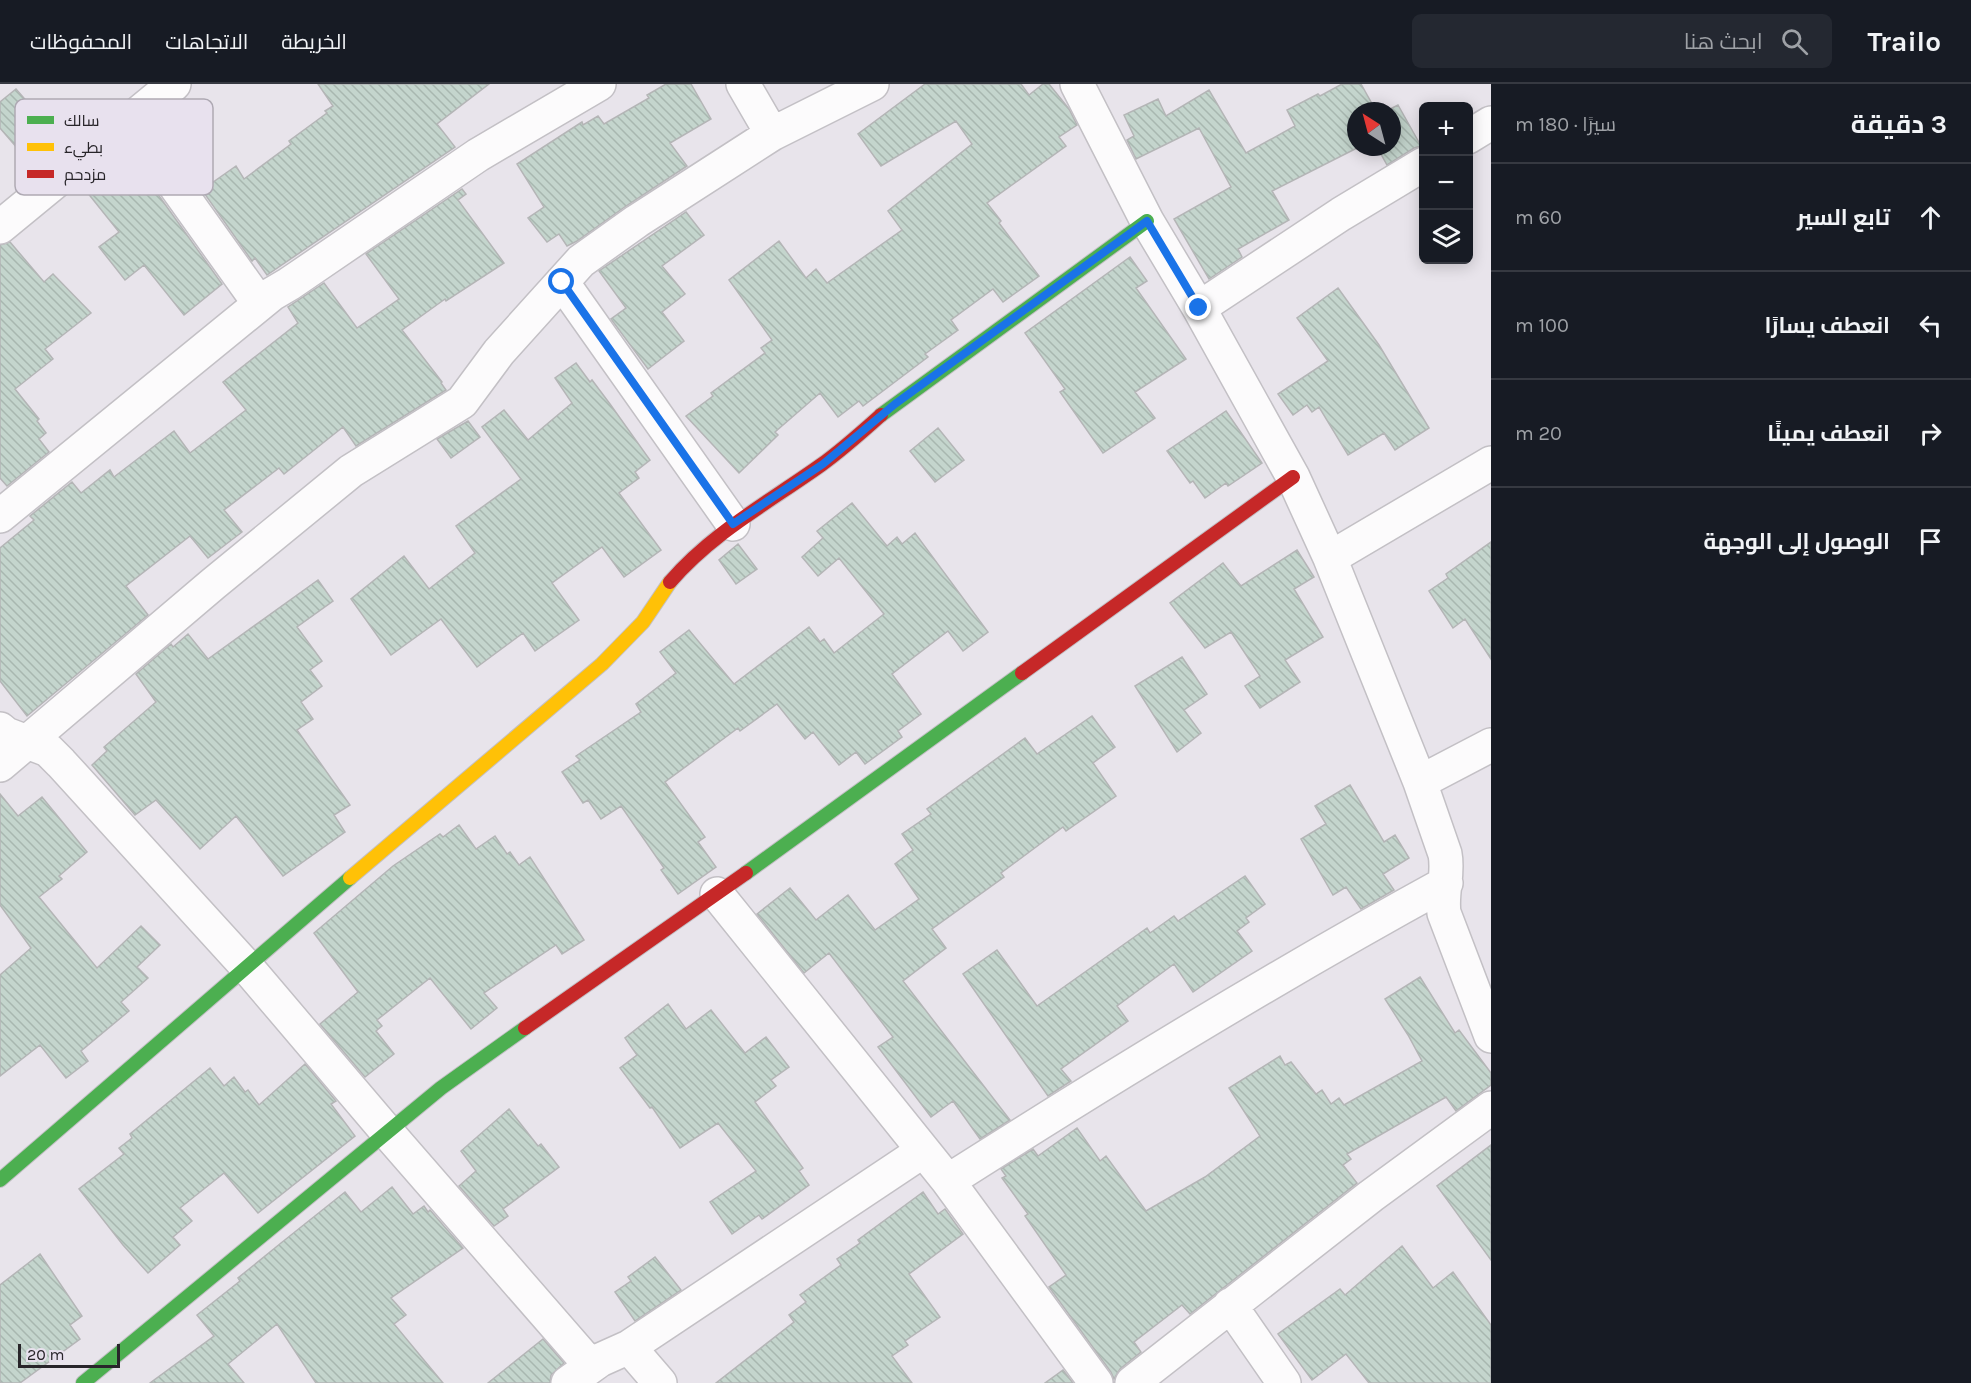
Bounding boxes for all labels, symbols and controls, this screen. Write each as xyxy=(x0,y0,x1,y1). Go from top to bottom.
search box xyxy=(1412,14,1832,68)
icon: search xyxy=(1778,25,1811,58)
text: Trailo xyxy=(1868,25,1941,58)
text: ابحث هنا xyxy=(1684,29,1763,55)
text: المحفوظات xyxy=(30,30,132,54)
text: الاتجاهات xyxy=(165,30,248,54)
text: الخريطة xyxy=(281,30,347,54)
legend xyxy=(15,99,213,195)
north arrow xyxy=(1347,102,1401,156)
map controls xyxy=(1419,102,1473,264)
button: + xyxy=(1419,102,1473,156)
text: 3 دقيقة xyxy=(1851,109,1947,140)
text: سالك xyxy=(64,111,99,130)
text: سيرًا · 180 m xyxy=(1515,113,1616,136)
text: بطيء xyxy=(64,138,103,161)
button: − xyxy=(1419,156,1473,210)
text: مزدحم xyxy=(64,165,106,186)
icon: ahead xyxy=(1914,201,1947,234)
text: تابع السير xyxy=(1797,205,1890,231)
text: 60 m xyxy=(1515,206,1562,229)
button: layers xyxy=(1419,210,1473,264)
route start xyxy=(548,268,574,294)
route end xyxy=(1185,294,1211,320)
icon: left xyxy=(1914,309,1947,342)
text: انعطف يسارًا xyxy=(1764,313,1890,339)
text: 100 m xyxy=(1515,314,1569,337)
icon: right xyxy=(1914,417,1947,450)
text: انعطف يمينًا xyxy=(1767,421,1890,447)
text: 20 m xyxy=(1515,422,1562,445)
icon: arrive xyxy=(1914,525,1947,558)
text: الوصول إلى الوجهة xyxy=(1704,529,1890,555)
scale bar xyxy=(18,1341,120,1368)
text: 20 m xyxy=(27,1345,65,1364)

